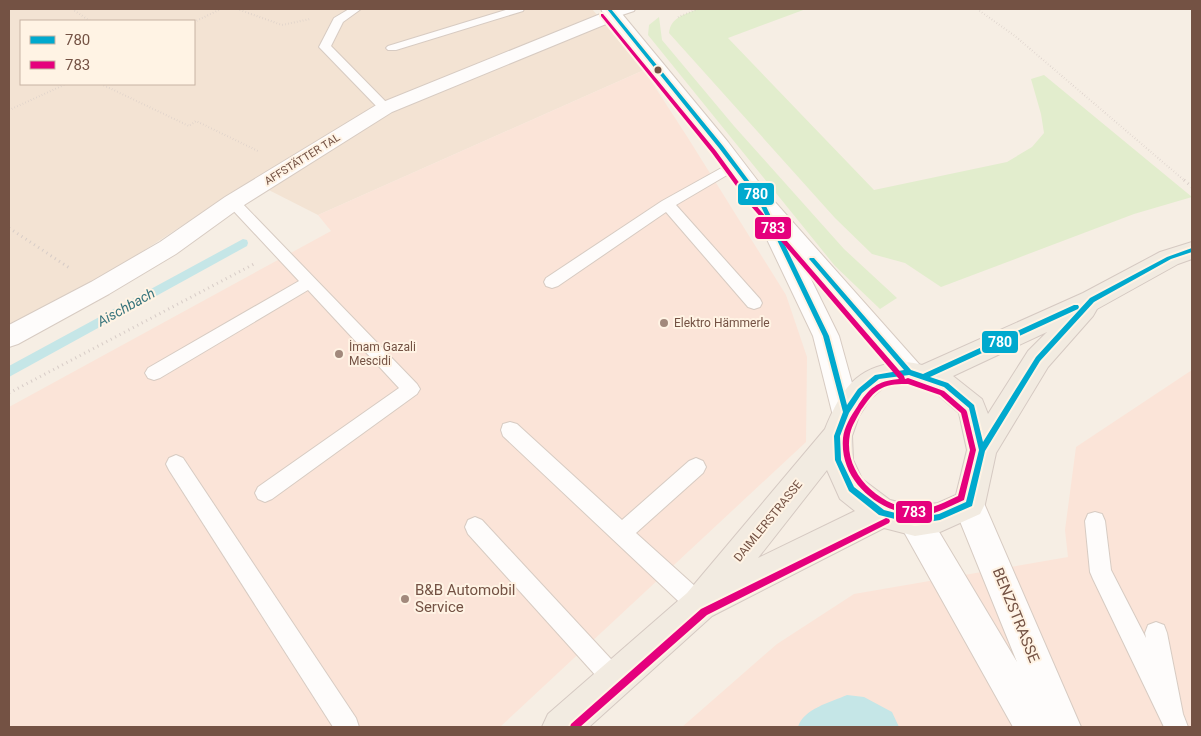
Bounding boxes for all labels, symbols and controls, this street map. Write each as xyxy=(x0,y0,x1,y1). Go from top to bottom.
legend xyxy=(20,20,195,85)
text: 780 xyxy=(65,31,90,49)
text: 783 xyxy=(65,56,90,74)
unlabelled marker xyxy=(653,65,663,75)
street label: AFFSTÄTTER TAL xyxy=(262,131,342,188)
line badge: 780 xyxy=(737,182,775,206)
text: 780 xyxy=(744,186,768,202)
line badge: 783 xyxy=(754,216,792,240)
text: 783 xyxy=(761,220,785,236)
water label: Aischbach xyxy=(94,285,158,330)
place label: Elektro Hämmerle xyxy=(674,316,770,330)
marker: Elektro Hämmerle xyxy=(658,317,670,329)
line badge: 780 xyxy=(981,330,1019,354)
text: 780 xyxy=(988,334,1012,350)
place label: İmam Gazali Mescidi xyxy=(349,339,416,368)
marker: İmam Gazali Mescidi xyxy=(333,348,345,360)
street label: DAIMLERSTRASSE xyxy=(731,477,805,564)
line badge: 783 xyxy=(895,500,933,524)
text: 783 xyxy=(902,504,926,520)
street label: BENZSTRASSE xyxy=(989,565,1043,666)
place label: B&B Automobil Service xyxy=(415,581,515,616)
marker: B&B Automobil Service xyxy=(399,593,411,605)

